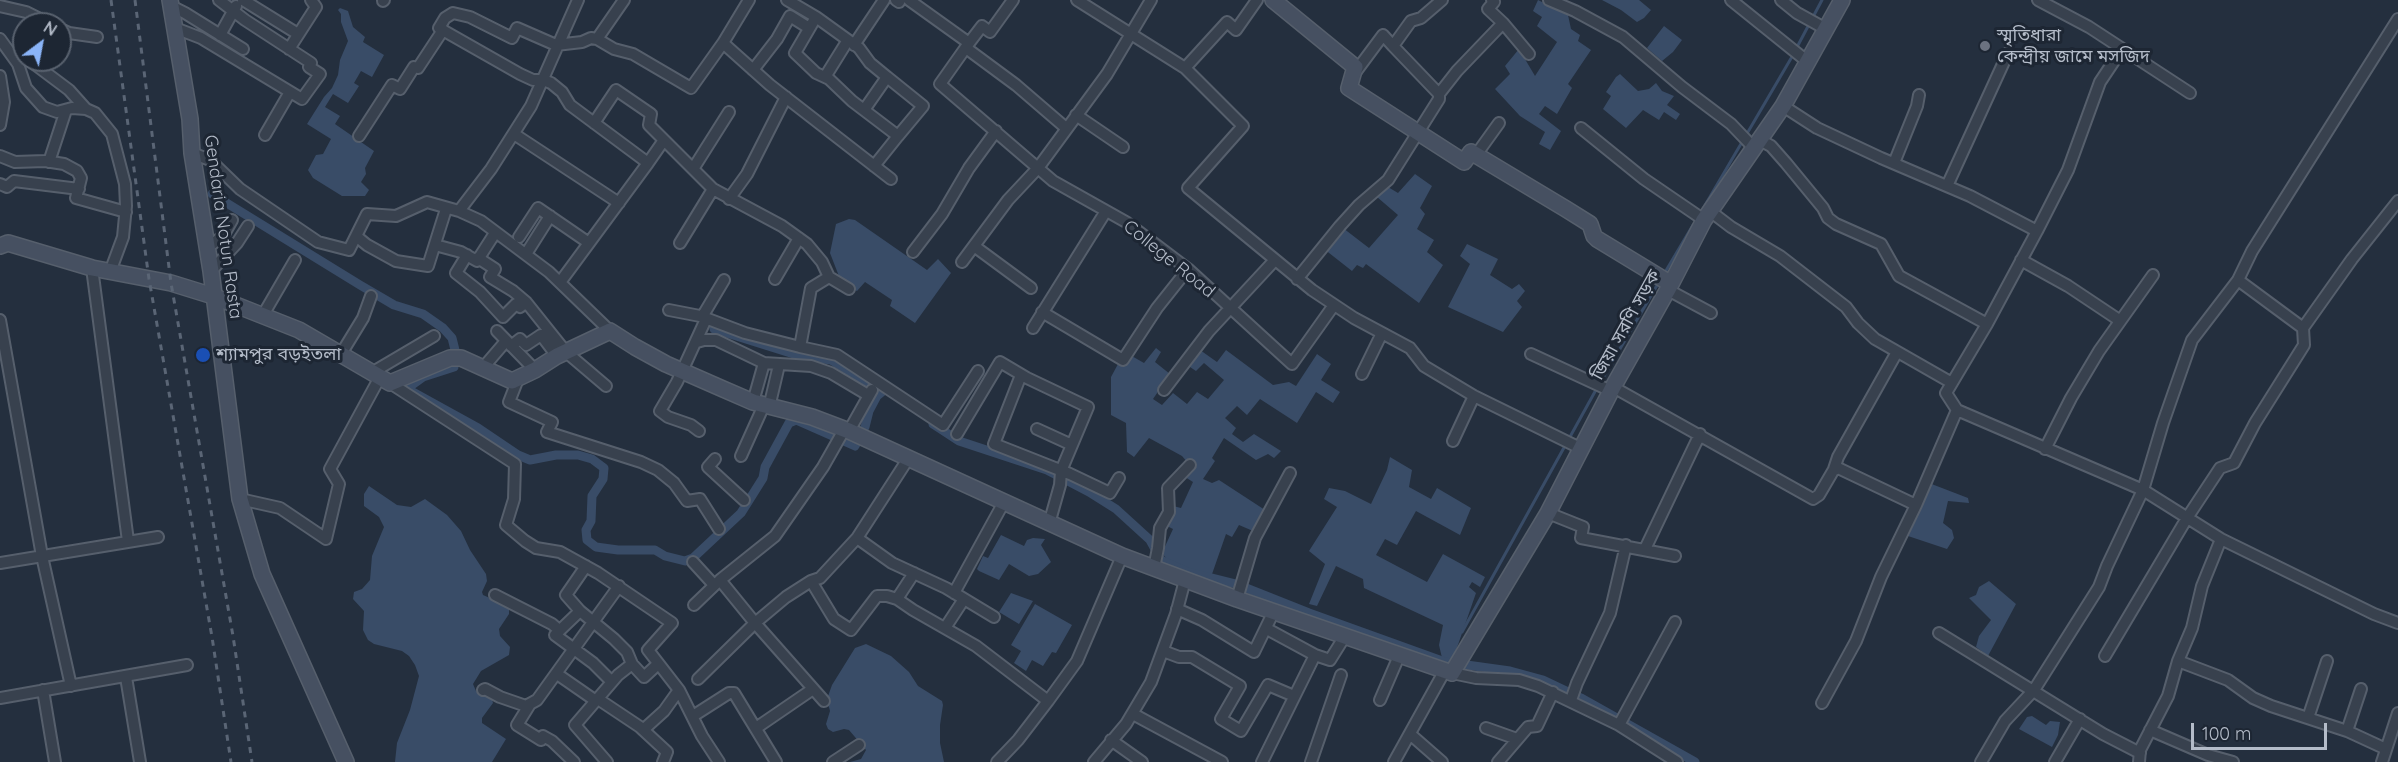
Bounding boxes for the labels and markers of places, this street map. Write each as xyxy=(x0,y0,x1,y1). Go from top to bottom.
place label: স্মৃতিধারা কেন্দ্রীয় জামে মসজিদ xyxy=(1997,25,2150,68)
marker: স্মৃতিধারা কেন্দ্রীয় জামে মসজিদ xyxy=(1978,39,1992,53)
place label: শ্যামপুর বড়ইতলা xyxy=(216,344,341,366)
marker: শ্যামপুর বড়ইতলা xyxy=(194,346,212,364)

